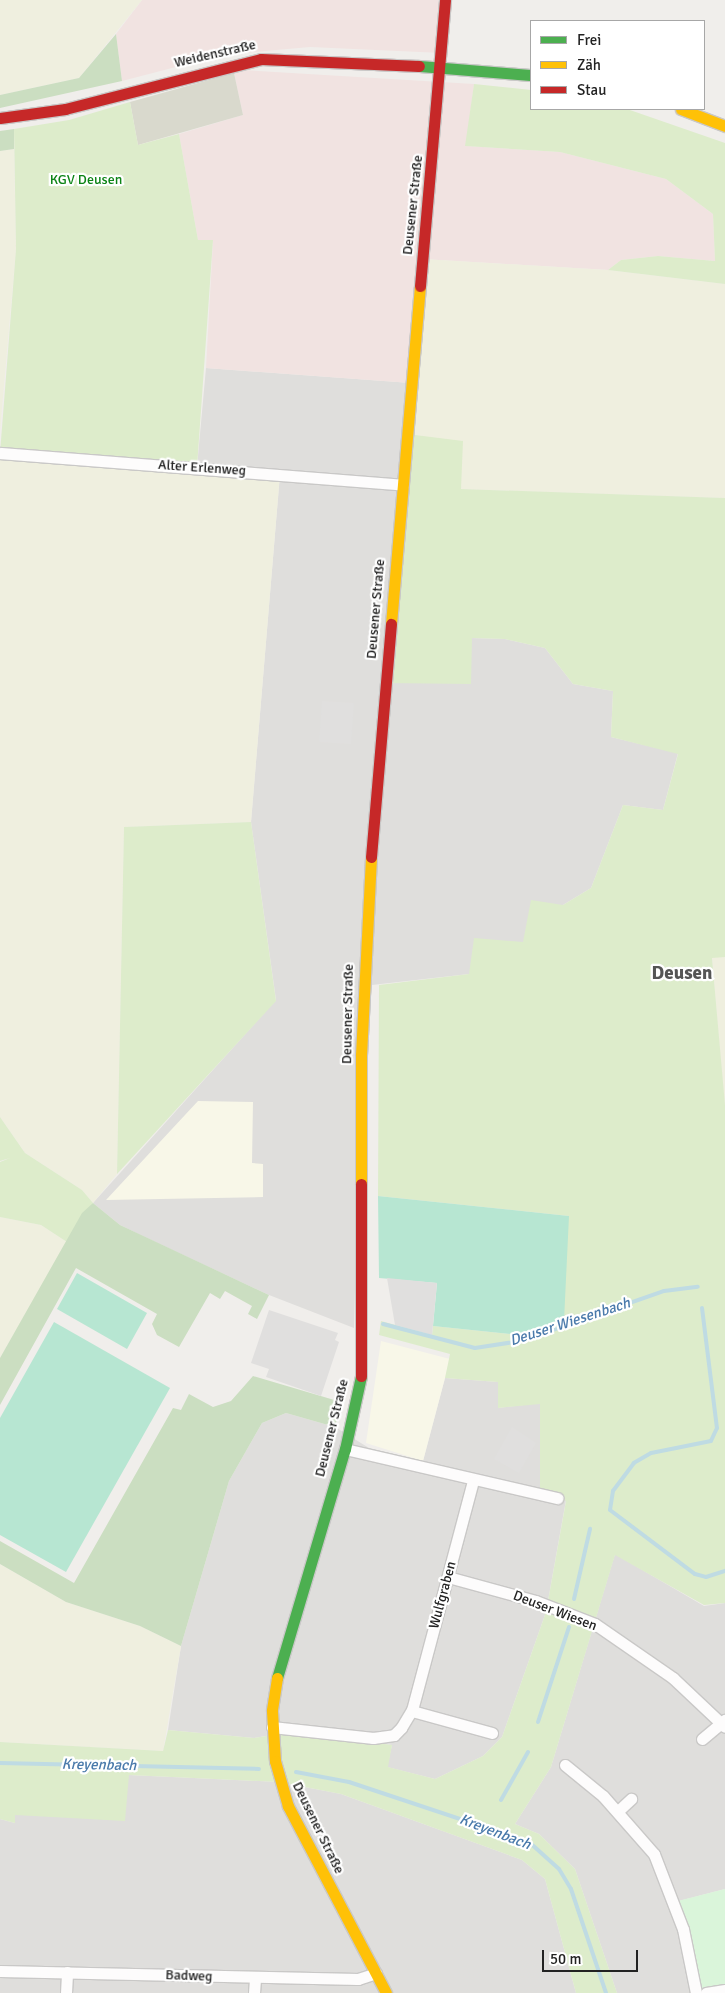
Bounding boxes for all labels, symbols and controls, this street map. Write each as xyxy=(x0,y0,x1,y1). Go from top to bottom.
legend xyxy=(530,20,705,110)
text: Frei xyxy=(577,31,601,49)
street label: Weidenstraße xyxy=(173,36,257,72)
text: Zäh xyxy=(577,56,601,74)
text: Stau xyxy=(577,81,606,99)
street label: Deusener Straße xyxy=(399,154,427,256)
park label: KGV Deusen xyxy=(50,172,122,188)
street label: Alter Erlenweg xyxy=(157,457,247,479)
street label: Deusener Straße xyxy=(363,558,389,660)
district label: Deusen xyxy=(652,963,712,985)
street label: Deusener Straße xyxy=(339,964,357,1064)
water label: Deuser Wiesenbach xyxy=(507,1294,633,1350)
street label: Deusener Straße xyxy=(312,1377,352,1479)
street label: Wulfgraben xyxy=(426,1559,460,1631)
street label: Deuser Wiesen xyxy=(511,1587,599,1635)
water label: Kreyenbach xyxy=(61,1755,137,1775)
street label: Deusener Straße xyxy=(288,1779,348,1877)
water label: Kreyenbach xyxy=(457,1810,533,1854)
scale bar xyxy=(545,1940,641,1972)
text: 50 m xyxy=(550,1950,581,1968)
street label: Badweg xyxy=(165,1967,213,1985)

